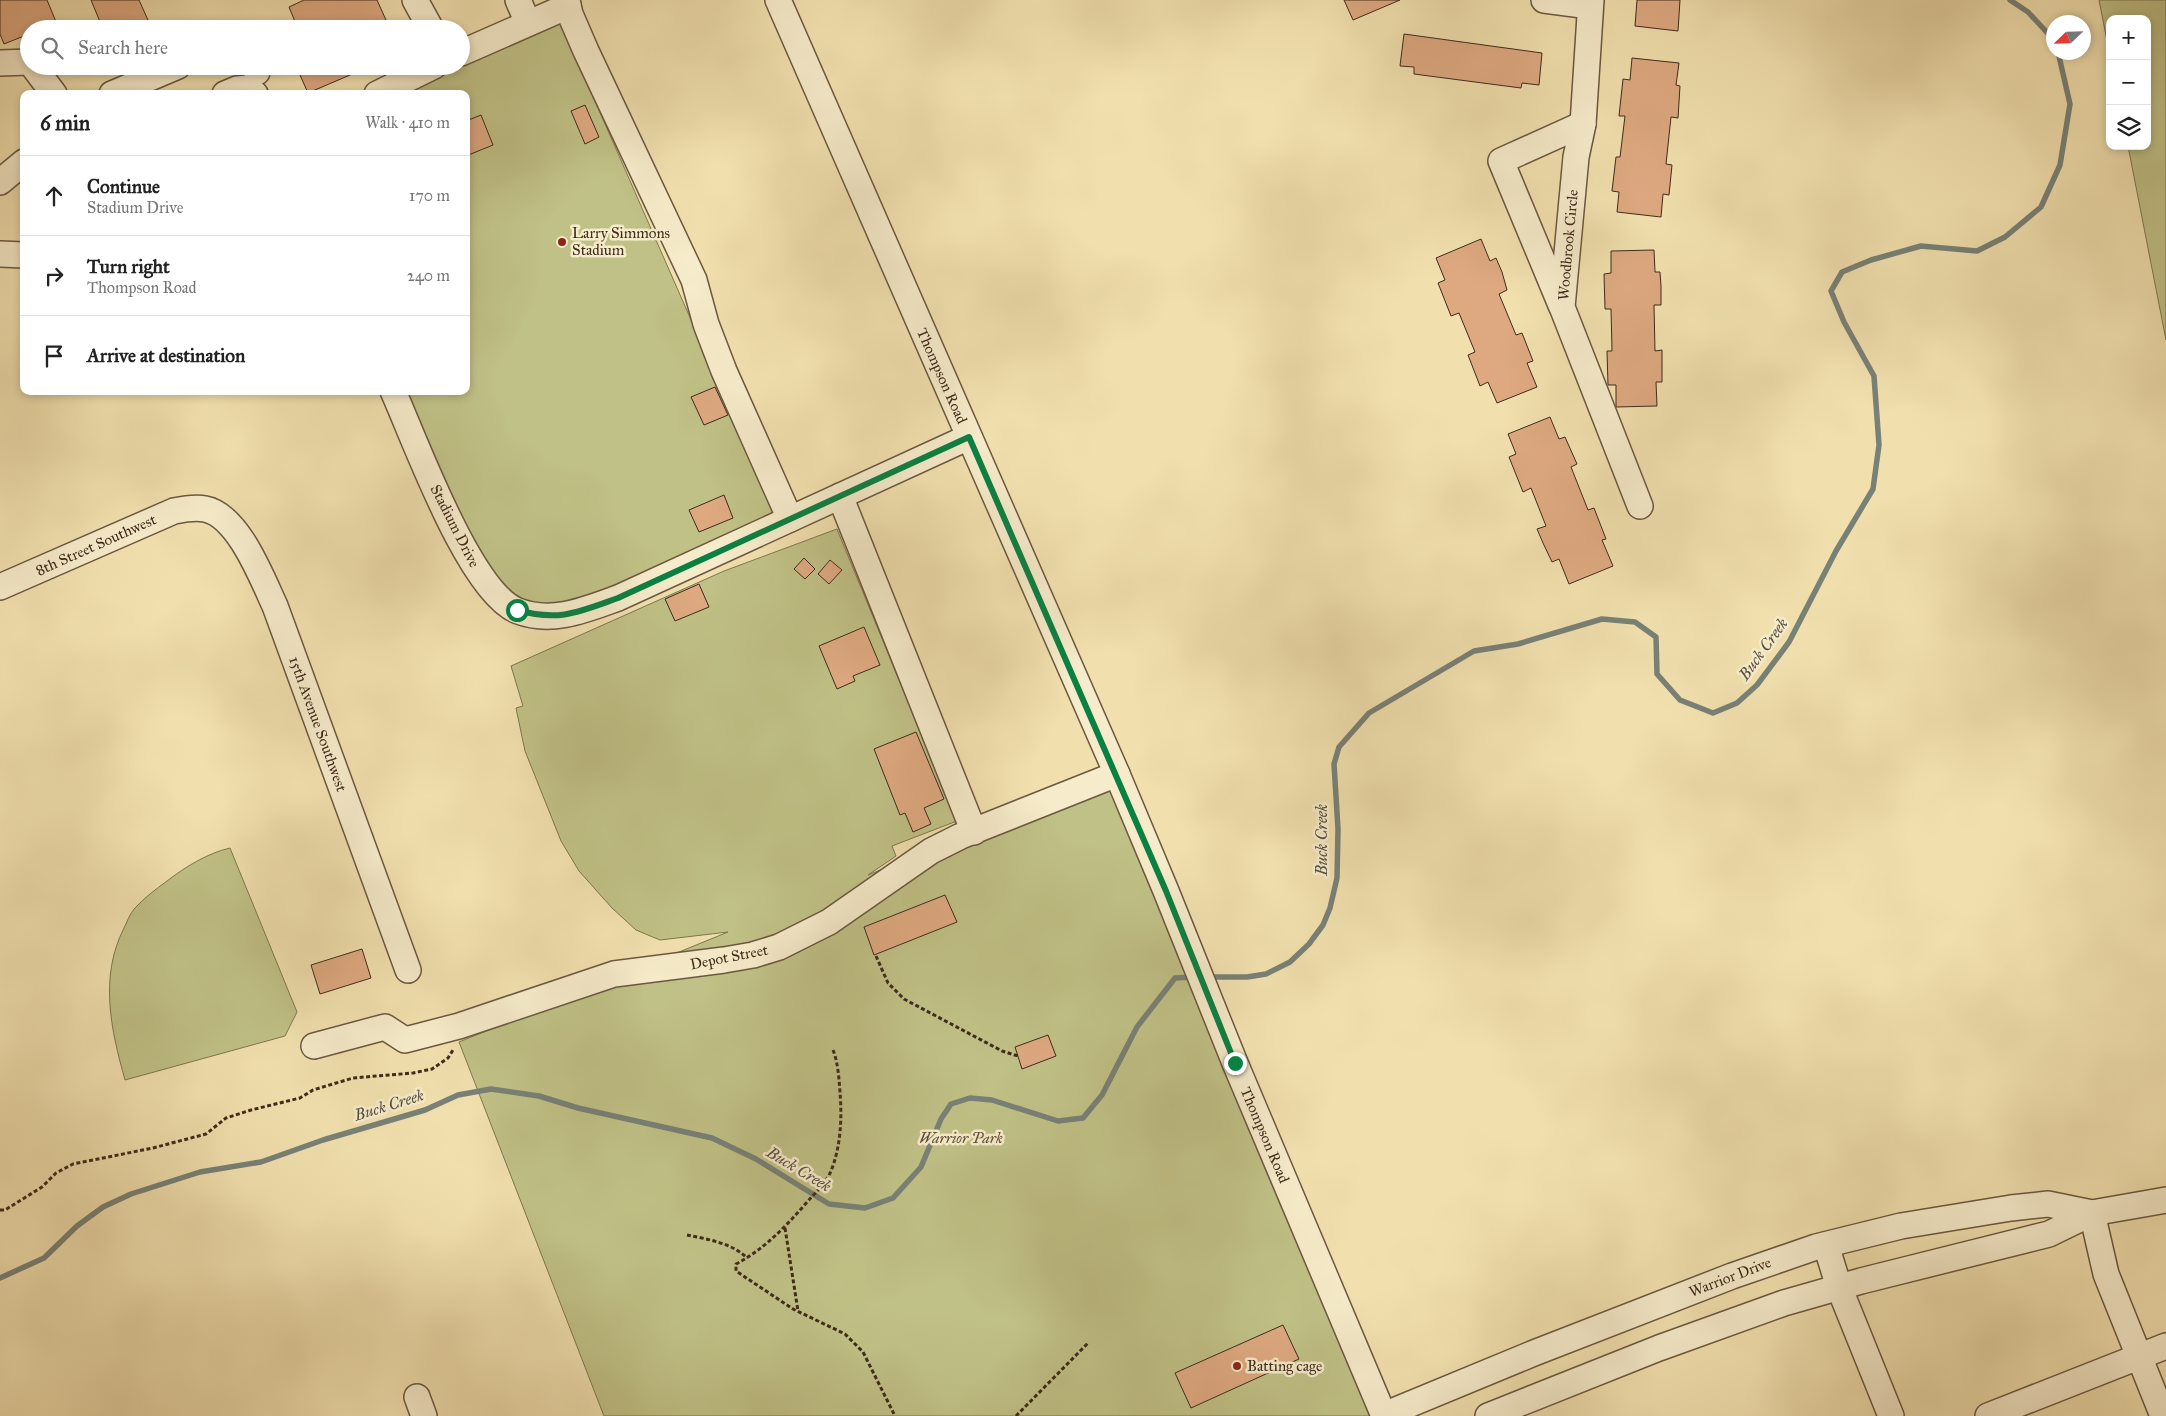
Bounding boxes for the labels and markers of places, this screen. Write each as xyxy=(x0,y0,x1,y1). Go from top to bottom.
place label: Larry Simmons Stadium xyxy=(572,224,670,259)
marker: Larry Simmons Stadium xyxy=(556,236,568,248)
place label: Batting cage xyxy=(1247,1357,1322,1375)
marker: Batting cage xyxy=(1231,1360,1243,1372)

